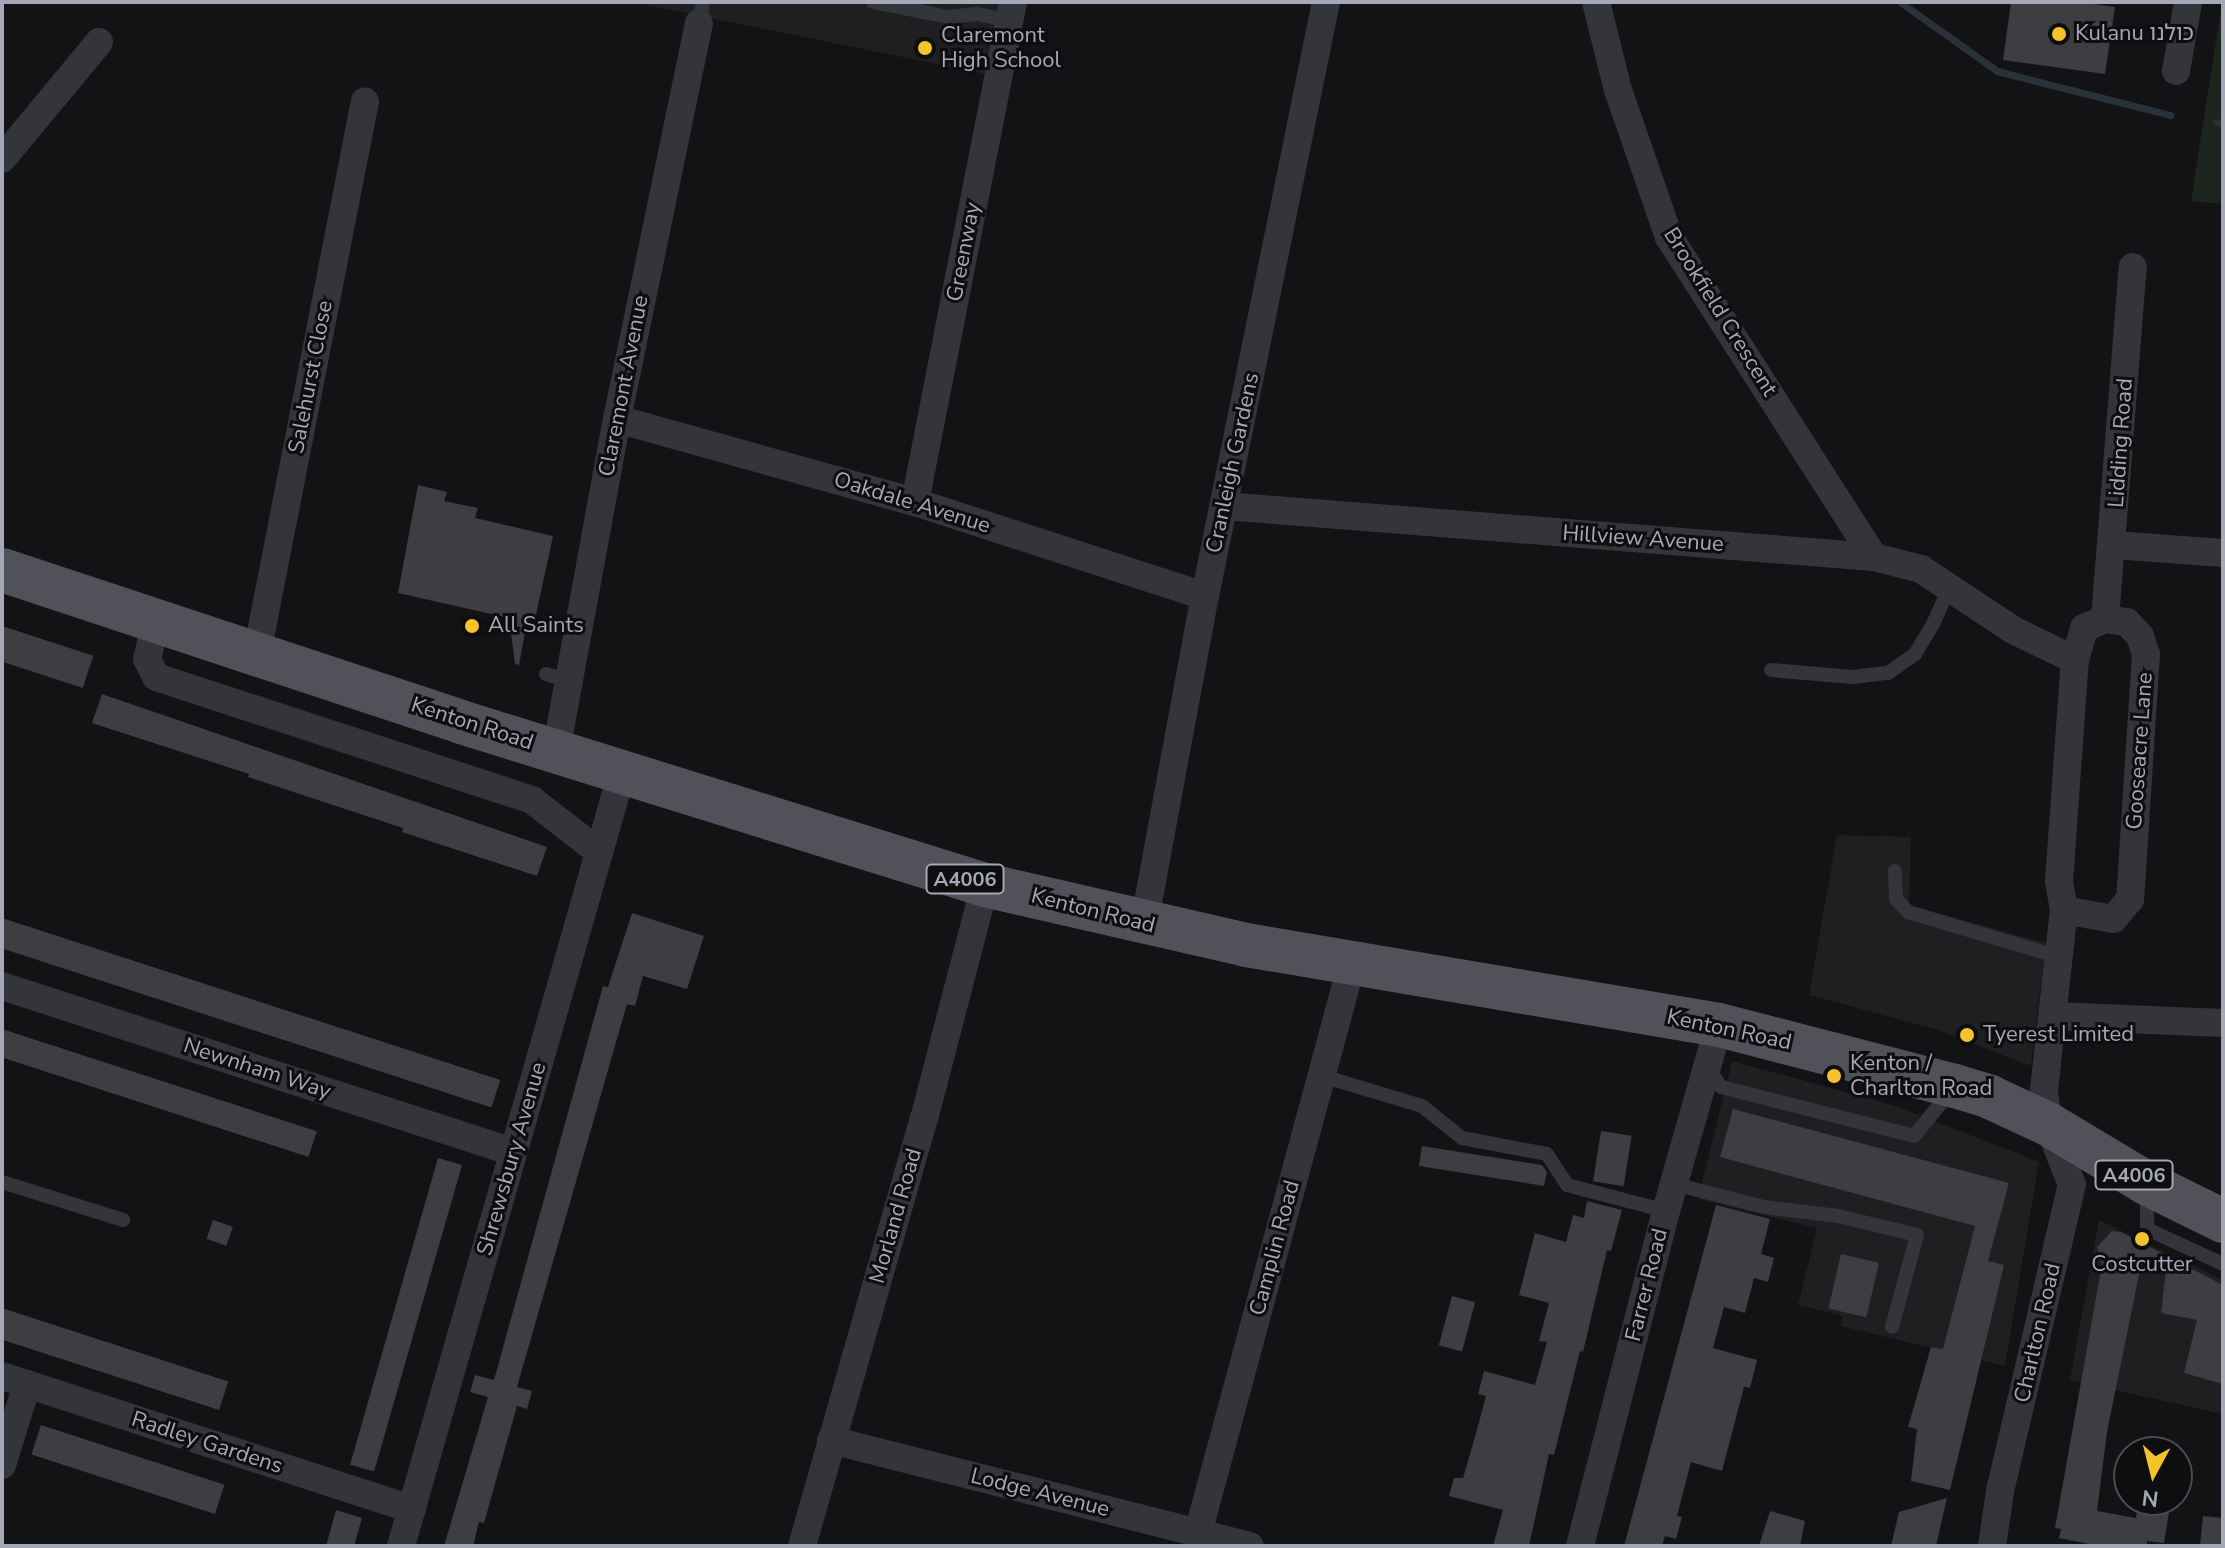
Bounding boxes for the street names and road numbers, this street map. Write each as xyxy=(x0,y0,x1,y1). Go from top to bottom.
street label: Greenway xyxy=(941,200,987,304)
street label: Brookfield Crescent xyxy=(1657,223,1783,401)
street label: Claremont Avenue xyxy=(593,293,655,479)
street label: Salehurst Close xyxy=(283,298,339,456)
street label: Cranleigh Gardens xyxy=(1201,370,1265,556)
street label: Lidding Road xyxy=(2103,377,2139,509)
street label: Oakdale Avenue xyxy=(831,467,993,539)
street label: Hillview Avenue xyxy=(1561,520,1725,558)
street label: Gooseacre Lane xyxy=(2121,672,2159,830)
street label: Kenton Road xyxy=(408,692,536,756)
road number: A4006 xyxy=(925,863,1005,895)
street label: Kenton Road xyxy=(1028,883,1158,939)
street label: Kenton Road xyxy=(1664,1004,1794,1056)
street label: Newnham Way xyxy=(180,1033,334,1105)
street label: Shrewsbury Avenue xyxy=(472,1059,552,1259)
street label: Morland Road xyxy=(864,1145,928,1287)
road number: A4006 xyxy=(2094,1159,2174,1191)
street label: Camplin Road xyxy=(1244,1178,1306,1318)
street label: Farrer Road xyxy=(1620,1226,1674,1344)
street label: Charlton Road xyxy=(2009,1261,2067,1405)
street label: Radley Gardens xyxy=(128,1406,286,1480)
street label: Lodge Avenue xyxy=(968,1463,1112,1523)

